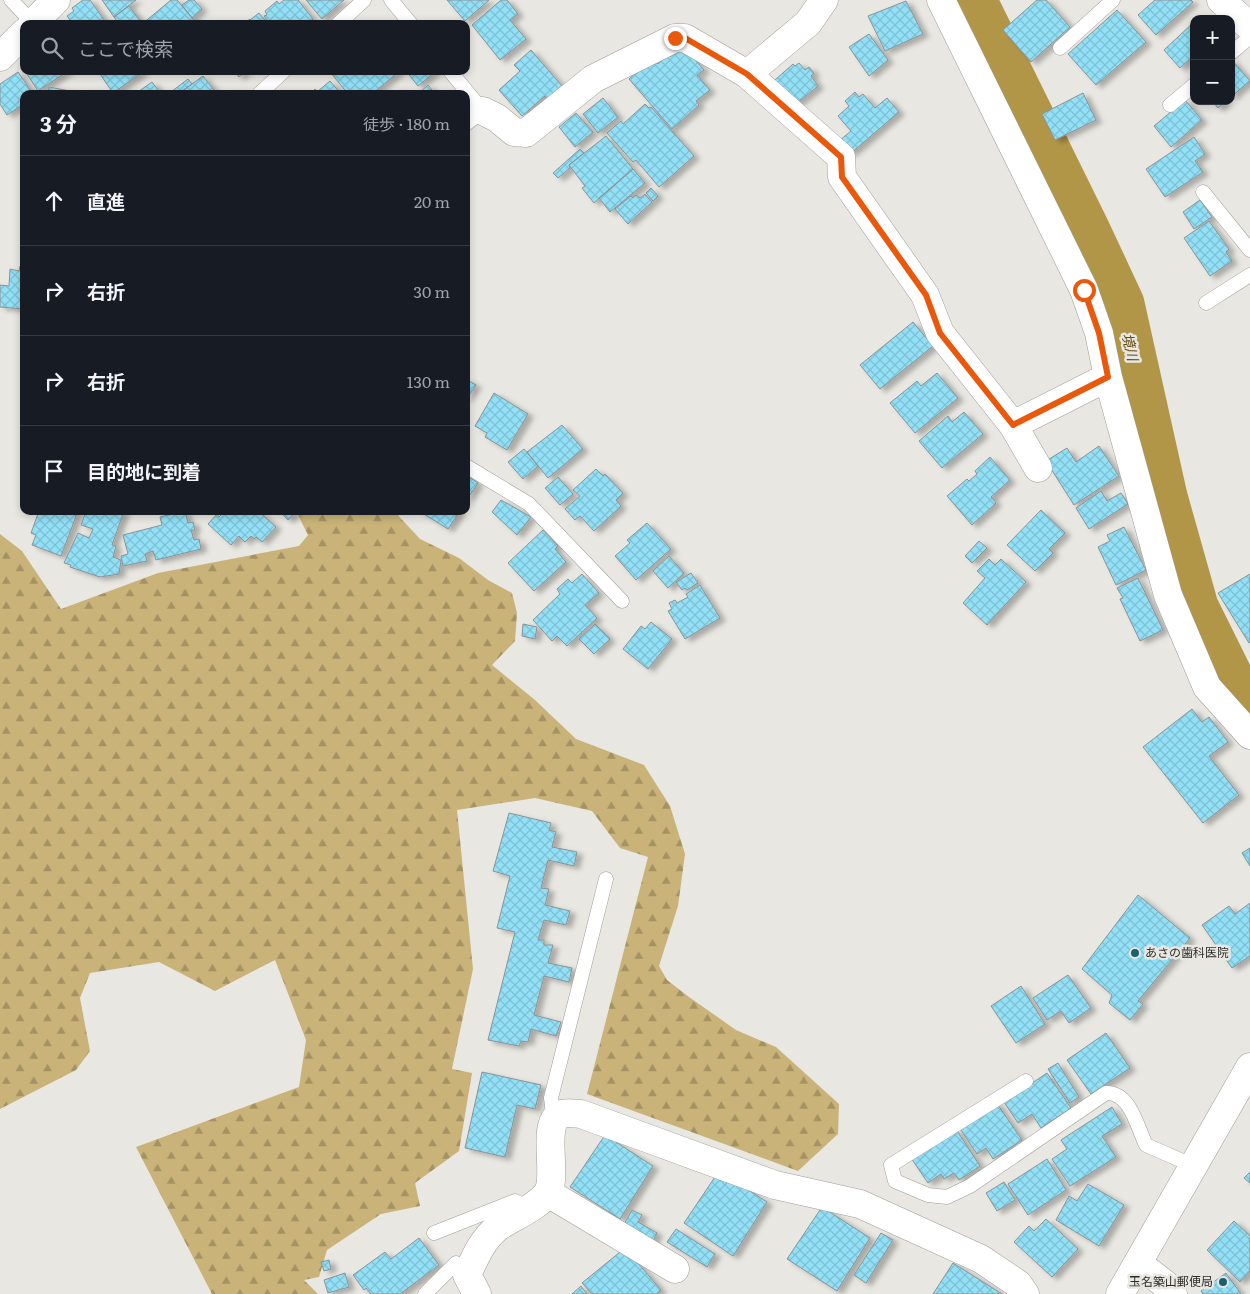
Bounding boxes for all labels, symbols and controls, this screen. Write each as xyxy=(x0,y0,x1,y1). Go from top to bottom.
map controls xyxy=(1190,15,1235,105)
button: + xyxy=(1190,15,1235,60)
search box xyxy=(20,20,470,75)
route end xyxy=(664,27,687,50)
icon: search xyxy=(38,34,66,62)
text: ここで検索 xyxy=(78,34,173,62)
button: − xyxy=(1190,60,1235,105)
text: 3 分 xyxy=(40,107,77,138)
text: 徒歩 · 180 m xyxy=(363,111,450,135)
icon: ahead xyxy=(40,187,68,215)
text: 直進 xyxy=(87,187,125,215)
text: 20 m xyxy=(414,189,450,213)
icon: right xyxy=(40,277,68,305)
text: 右折 xyxy=(87,277,125,305)
text: 30 m xyxy=(413,279,450,303)
route start xyxy=(1073,279,1096,302)
water label: 境川 xyxy=(1118,331,1144,365)
icon: right xyxy=(40,367,68,395)
text: 右折 xyxy=(87,367,125,395)
text: 130 m xyxy=(407,369,450,393)
icon: arrive xyxy=(40,457,68,485)
text: 目的地に到着 xyxy=(87,457,201,485)
place label: あさの歯科医院 xyxy=(1145,943,1229,961)
marker: あさの歯科医院 xyxy=(1129,947,1141,959)
place label: 玉名築山郵便局 xyxy=(1129,1272,1213,1290)
marker: 玉名築山郵便局 xyxy=(1217,1276,1229,1288)

